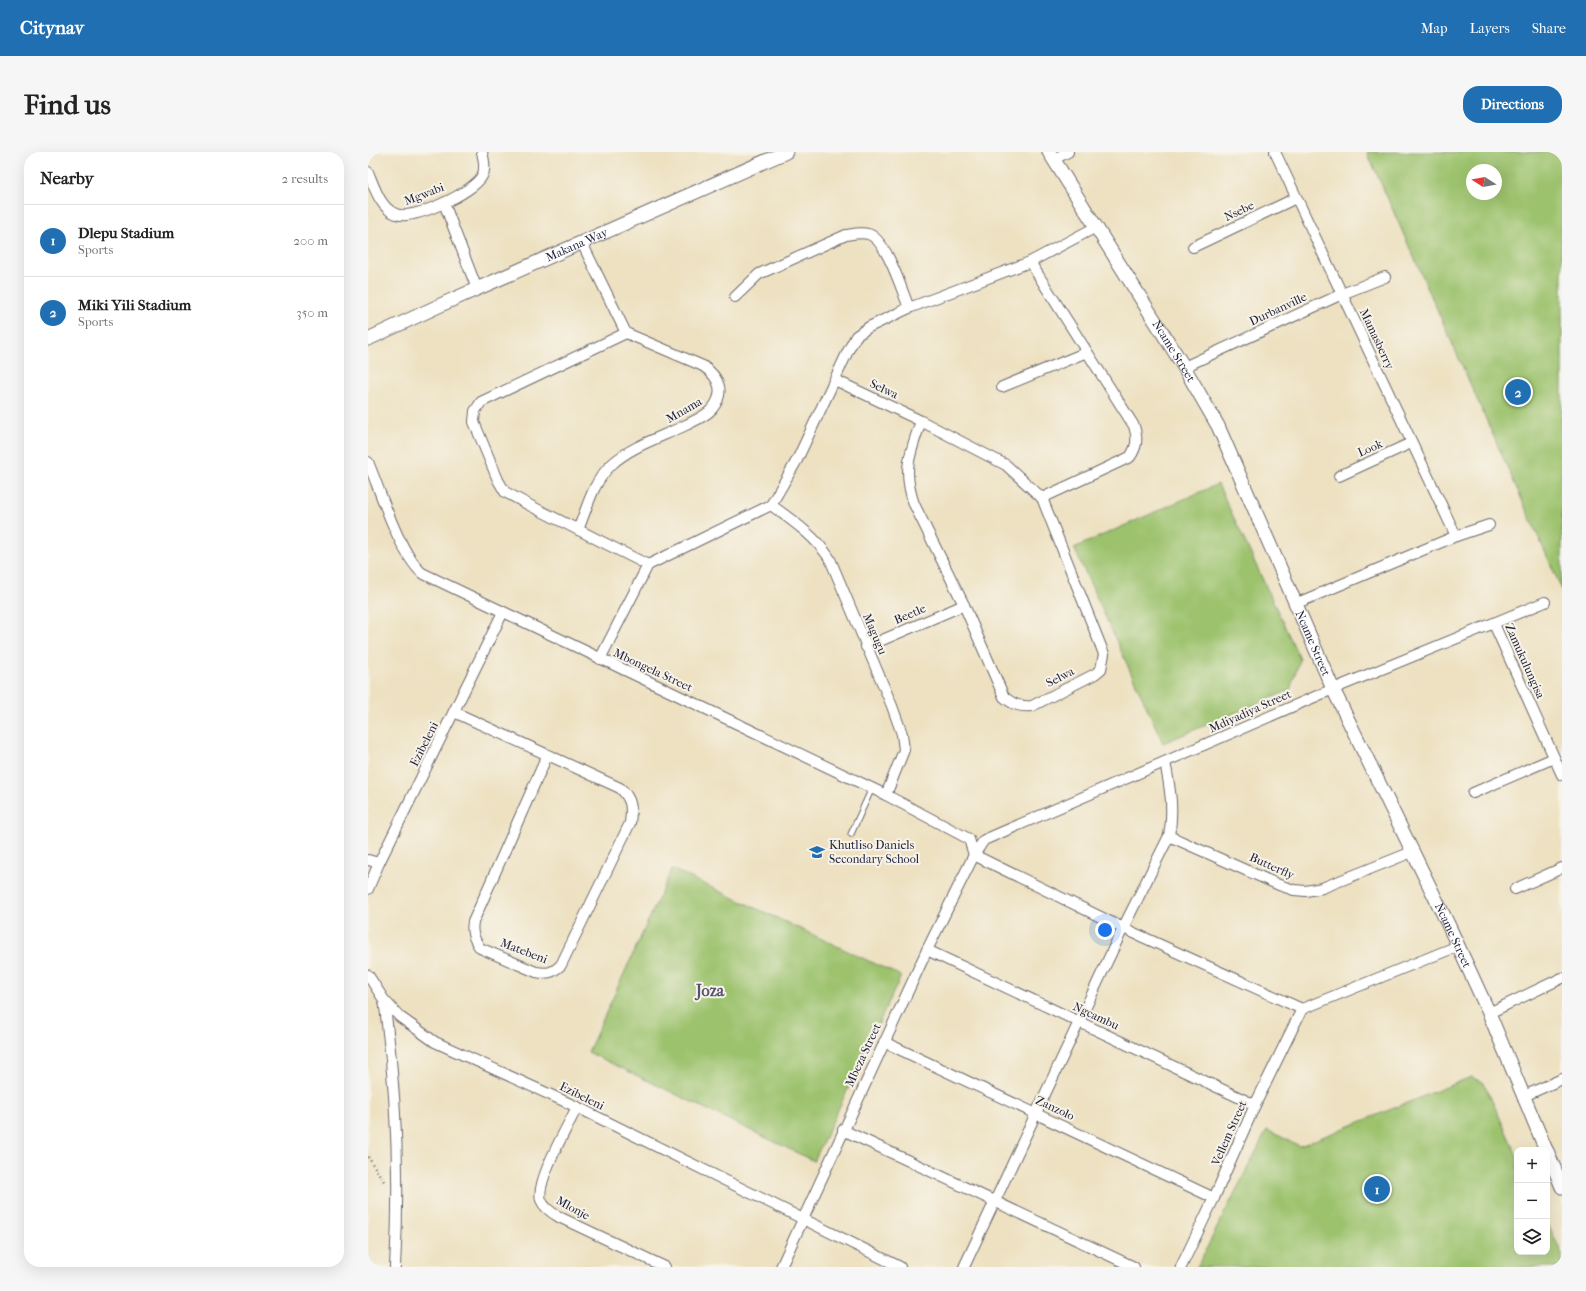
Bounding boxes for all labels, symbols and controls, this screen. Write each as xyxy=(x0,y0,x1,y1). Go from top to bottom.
text: Citynav xyxy=(20,17,84,39)
text: Map xyxy=(1421,20,1448,37)
text: Layers xyxy=(1470,20,1510,37)
text: Share xyxy=(1532,20,1566,37)
button: Directions xyxy=(1463,86,1562,123)
text: Find us xyxy=(24,88,111,121)
north arrow xyxy=(1466,164,1502,200)
text: Nearby xyxy=(40,168,94,188)
text: 2 results xyxy=(282,171,328,186)
street label: Mgwabi xyxy=(402,180,446,208)
street label: Nsebe xyxy=(1222,198,1256,224)
text: Dlepu Stadium xyxy=(78,224,174,242)
street label: Makana Way xyxy=(544,225,610,264)
text: 1 xyxy=(51,233,55,248)
text: 200 m xyxy=(293,233,328,248)
text: Sports xyxy=(78,242,113,257)
street label: Durbanville xyxy=(1247,290,1309,328)
text: Miki Yili Stadium xyxy=(78,296,191,314)
text: 2 xyxy=(50,305,56,320)
text: 350 m xyxy=(296,305,328,320)
street label: Mamasberry xyxy=(1357,306,1397,372)
text: Sports xyxy=(78,314,113,329)
street label: Ncame Street xyxy=(1149,318,1198,385)
street label: Selwa xyxy=(868,376,901,402)
pin: 2 xyxy=(1505,377,1531,407)
street label: Mnama xyxy=(664,394,705,426)
street label: Look xyxy=(1355,436,1385,460)
street label: Beetle xyxy=(892,601,928,627)
street label: Ncame Street xyxy=(1293,608,1334,679)
street label: Magugu xyxy=(860,611,890,657)
street label: Zamukulungisa xyxy=(1502,621,1548,701)
street label: Mbongela Street xyxy=(611,646,695,695)
street label: Selwa xyxy=(1044,664,1077,690)
street label: Mdiyadiya Street xyxy=(1207,686,1294,735)
street label: Ezibeleni xyxy=(407,719,441,769)
place label: Khutliso Daniels Secondary School xyxy=(829,838,920,866)
school or university icon: Khutliso Daniels Secondary School xyxy=(808,843,826,861)
street label: Butterfly xyxy=(1247,850,1297,882)
street label: Ncame Street xyxy=(1432,901,1474,971)
your location xyxy=(1095,920,1115,940)
street label: Matebeni xyxy=(498,936,550,967)
district label: Joza xyxy=(694,981,725,1001)
street label: Ngcambu xyxy=(1071,999,1121,1033)
street label: Mbeza Street xyxy=(842,1020,884,1089)
street label: Ezibeleni xyxy=(557,1079,607,1113)
street label: Zanzolo xyxy=(1033,1093,1077,1123)
street label: Vellem Street xyxy=(1208,1098,1250,1169)
map controls xyxy=(1514,1147,1550,1255)
button: + xyxy=(1514,1147,1550,1183)
pin: 1 xyxy=(1364,1174,1390,1204)
button: − xyxy=(1514,1183,1550,1219)
street label: Mlonje xyxy=(554,1193,592,1223)
button: layers xyxy=(1514,1219,1550,1255)

